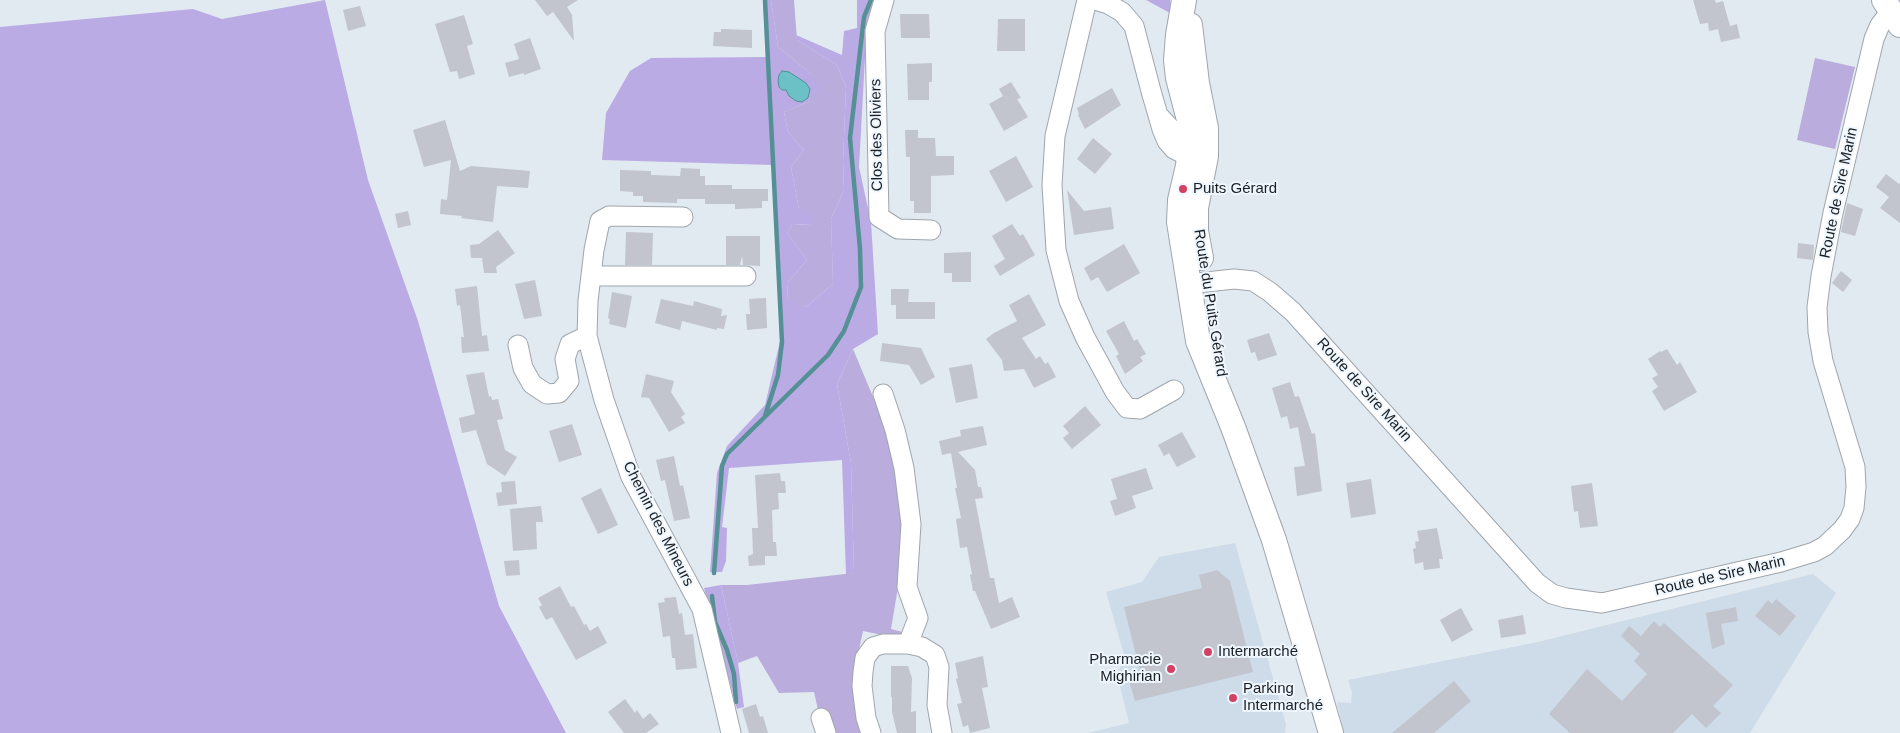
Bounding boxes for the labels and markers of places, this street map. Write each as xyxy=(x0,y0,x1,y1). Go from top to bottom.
place label: Puits Gérard xyxy=(1193,180,1277,198)
marker: Puits Gérard xyxy=(1177,183,1189,195)
place label: Intermarché xyxy=(1218,643,1298,661)
marker: Intermarché xyxy=(1202,646,1214,658)
place label: Pharmacie Mighirian xyxy=(1089,651,1161,686)
marker: Pharmacie Mighirian xyxy=(1165,663,1177,675)
place label: Parking Intermarché xyxy=(1243,680,1323,715)
marker: Parking Intermarché xyxy=(1227,692,1239,704)

